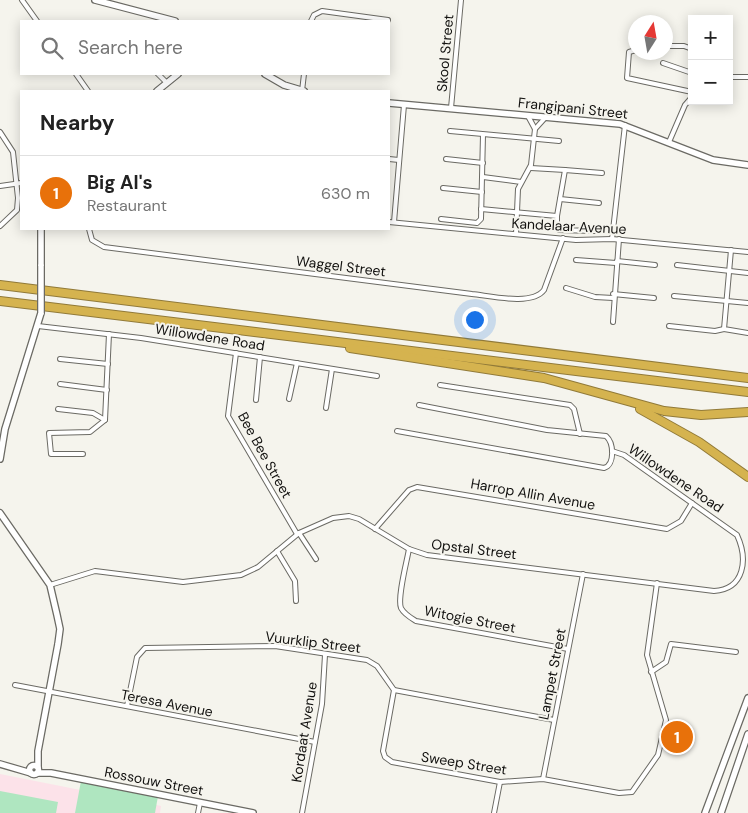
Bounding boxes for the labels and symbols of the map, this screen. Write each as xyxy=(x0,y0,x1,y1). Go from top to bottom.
street label: Skool Street xyxy=(433,13,457,93)
north arrow xyxy=(628,15,673,60)
street label: Frangipani Street xyxy=(517,93,629,123)
street label: Kandelaar Avenue xyxy=(511,214,627,238)
street label: Waggel Street xyxy=(295,252,387,280)
your location xyxy=(462,307,488,333)
street label: Willowdene Road xyxy=(154,319,266,355)
street label: Bee Bee Street xyxy=(234,409,296,501)
street label: Willowdene Road xyxy=(625,440,727,516)
street label: Harrop Allin Avenue xyxy=(469,474,597,514)
street label: Opstal Street xyxy=(430,535,518,563)
street label: Witogie Street xyxy=(423,601,517,637)
street label: Vuurklip Street xyxy=(264,627,362,657)
street label: Lampet Street xyxy=(534,627,570,721)
street label: Kordaat Avenue xyxy=(287,680,321,784)
street label: Teresa Avenue xyxy=(119,685,215,721)
pin: 1 xyxy=(661,718,693,756)
street label: Sweep Street xyxy=(420,747,508,779)
street label: Rossouw Street xyxy=(103,763,205,799)

